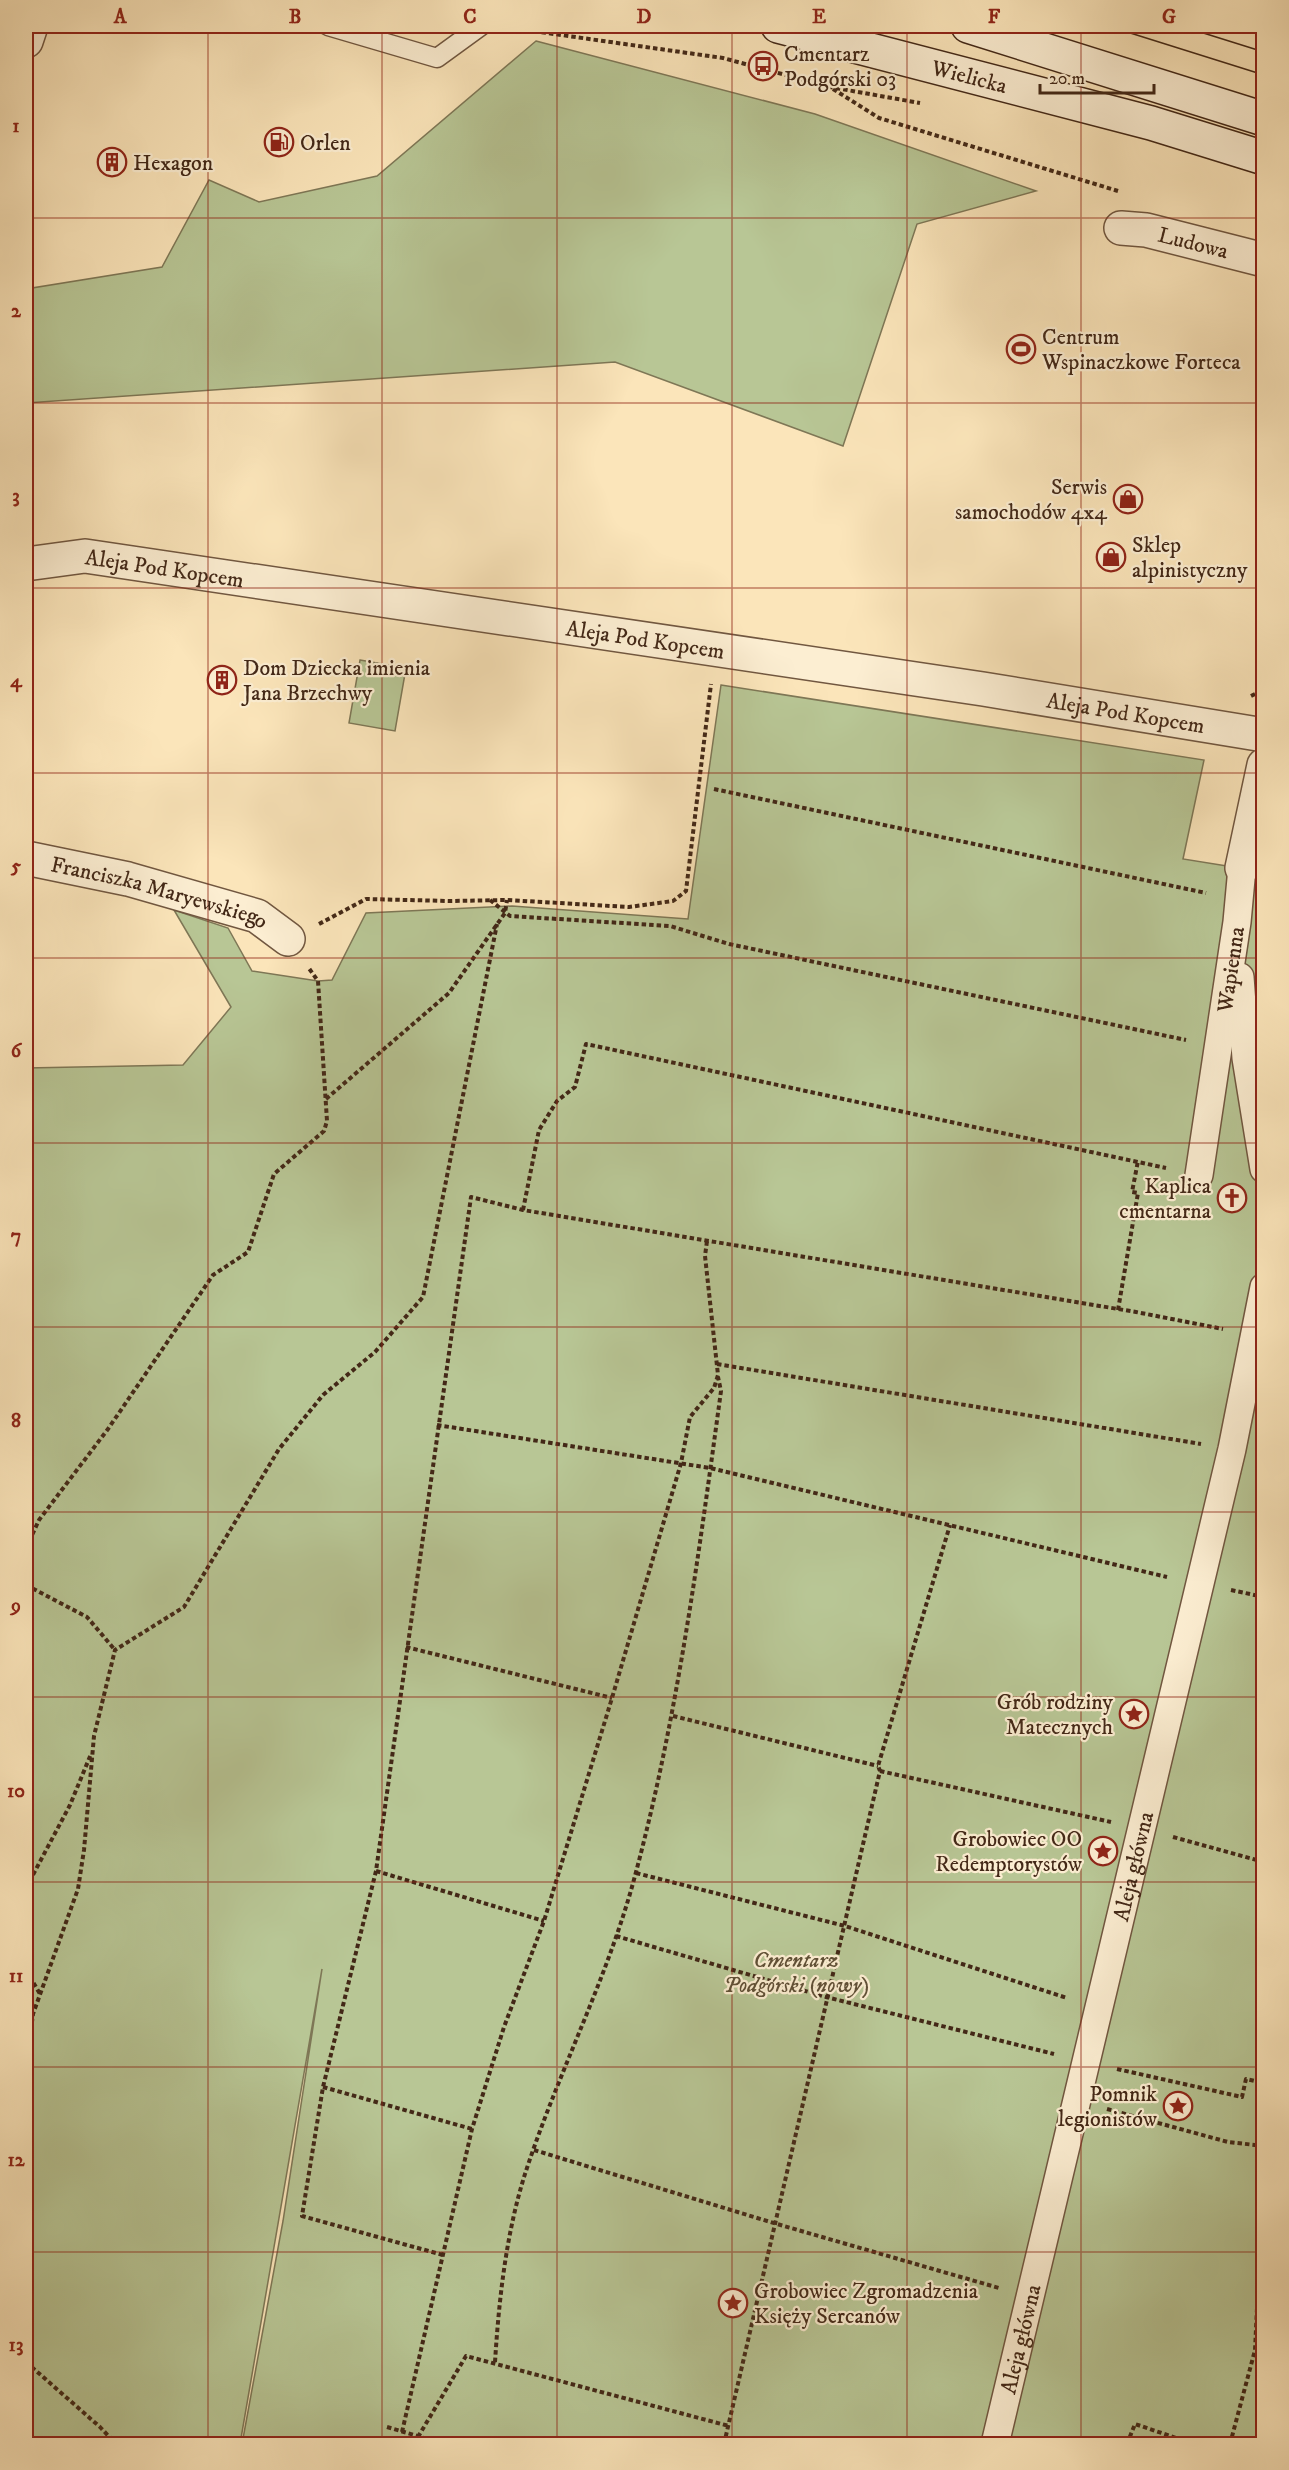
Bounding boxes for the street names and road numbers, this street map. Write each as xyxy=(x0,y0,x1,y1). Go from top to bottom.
street label: Wielicka xyxy=(928,54,1011,100)
street label: Ludowa xyxy=(1155,222,1232,266)
street label: Aleja Pod Kopcem xyxy=(83,544,245,594)
street label: Aleja Pod Kopcem xyxy=(564,615,726,666)
street label: Aleja Pod Kopcem xyxy=(1044,688,1207,740)
street label: Franciszka Maryewskiego xyxy=(48,851,274,935)
street label: Wapienna xyxy=(1211,924,1251,1015)
street label: Aleja główna xyxy=(1108,1808,1160,1924)
street label: Aleja główna xyxy=(995,2281,1048,2397)

